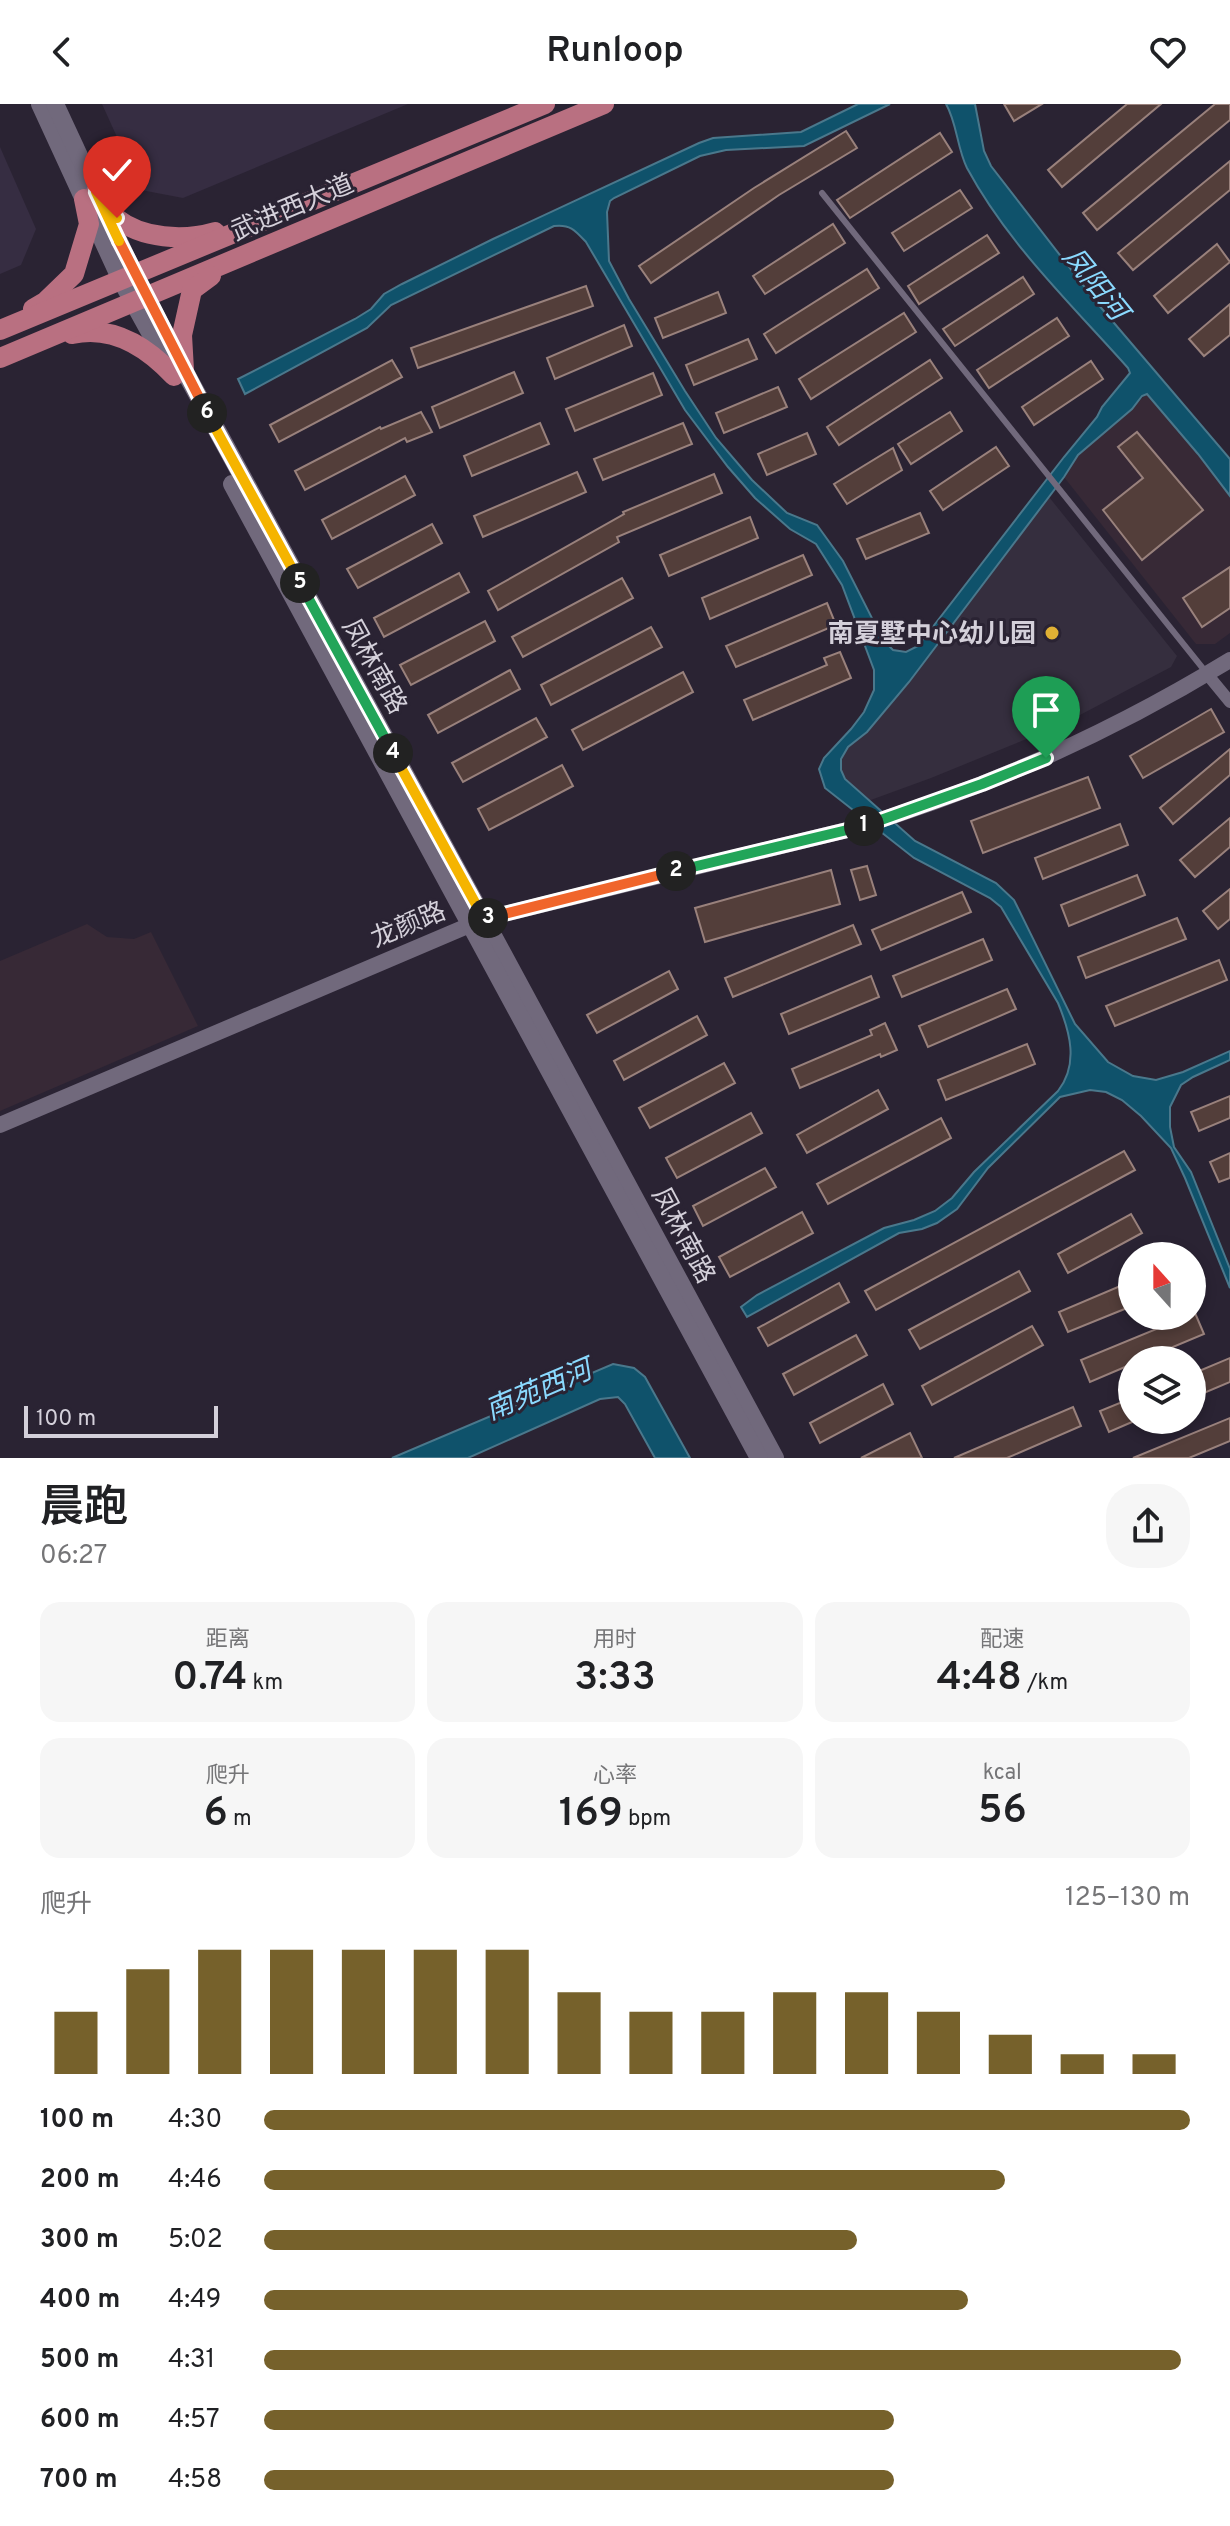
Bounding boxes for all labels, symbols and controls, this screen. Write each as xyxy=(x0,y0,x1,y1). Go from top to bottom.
text: Runloop xyxy=(546,29,684,75)
icon: back xyxy=(40,30,84,74)
icon: heart xyxy=(1146,30,1190,74)
pin xyxy=(83,136,151,218)
icon: check xyxy=(95,148,139,192)
street label: 武进西大道 xyxy=(227,169,359,250)
water label: 凤阳河 xyxy=(1053,241,1137,333)
pin: 6 xyxy=(187,393,227,433)
text: 6 xyxy=(200,399,214,426)
pin: 5 xyxy=(280,563,320,603)
text: 5 xyxy=(293,569,307,596)
street label: 凤林南路 xyxy=(333,614,412,721)
place label: 南夏墅中心幼儿园 xyxy=(828,619,1036,652)
marker: 南夏墅中心幼儿园 xyxy=(1043,624,1061,642)
pin xyxy=(1012,676,1080,758)
icon: arrive xyxy=(1024,688,1068,732)
pin: 4 xyxy=(373,733,413,773)
text: 4 xyxy=(386,739,400,766)
pin: 1 xyxy=(844,806,884,846)
text: 1 xyxy=(860,812,868,839)
pin: 2 xyxy=(656,851,696,891)
text: 2 xyxy=(669,857,683,884)
street label: 龙颜路 xyxy=(367,896,451,957)
pin: 3 xyxy=(468,898,508,938)
text: 3 xyxy=(481,904,495,931)
street label: 凤林南路 xyxy=(643,1183,721,1290)
north arrow xyxy=(1118,1242,1206,1330)
map controls xyxy=(1118,1242,1206,1434)
button: layers xyxy=(1118,1346,1206,1434)
water label: 南苑西河 xyxy=(481,1351,602,1430)
scale bar xyxy=(24,1402,218,1438)
text: 100 m xyxy=(36,1406,96,1433)
text: 晨跑 xyxy=(40,1482,128,1538)
button: share xyxy=(1106,1484,1190,1568)
text: 06:27 xyxy=(40,1540,107,1573)
text: 距离 xyxy=(206,1627,250,1654)
text: 用时 xyxy=(593,1627,637,1654)
text: 配速 xyxy=(980,1627,1024,1654)
text: 0.74 xyxy=(172,1654,247,1704)
text: 3:33 xyxy=(574,1654,656,1704)
text: 4:48 xyxy=(937,1654,1022,1704)
text: km xyxy=(247,1670,283,1697)
text: /km xyxy=(1022,1670,1068,1697)
text: kcal xyxy=(983,1760,1022,1787)
text: 爬升 xyxy=(206,1763,250,1790)
text: 心率 xyxy=(593,1763,637,1790)
text: 56 xyxy=(978,1787,1027,1837)
text: 6 xyxy=(204,1790,228,1840)
text: 169 xyxy=(559,1790,623,1840)
text: m xyxy=(228,1806,252,1833)
text: bpm xyxy=(623,1806,671,1833)
text: 125–130 m xyxy=(1065,1882,1190,1915)
text: 爬升 xyxy=(40,1889,92,1922)
text: 100 m xyxy=(40,2104,114,2137)
text: 4:30 xyxy=(168,2104,222,2137)
text: 200 m xyxy=(40,2164,119,2197)
text: 4:46 xyxy=(168,2164,222,2197)
text: 300 m xyxy=(40,2224,119,2257)
text: 5:02 xyxy=(168,2224,223,2257)
text: 400 m xyxy=(40,2284,120,2317)
text: 4:49 xyxy=(168,2284,221,2317)
text: 500 m xyxy=(40,2344,119,2377)
text: 4:31 xyxy=(168,2344,215,2377)
text: 600 m xyxy=(40,2404,120,2437)
text: 4:57 xyxy=(168,2404,219,2437)
text: 700 m xyxy=(40,2464,118,2497)
text: 4:58 xyxy=(168,2464,222,2497)

